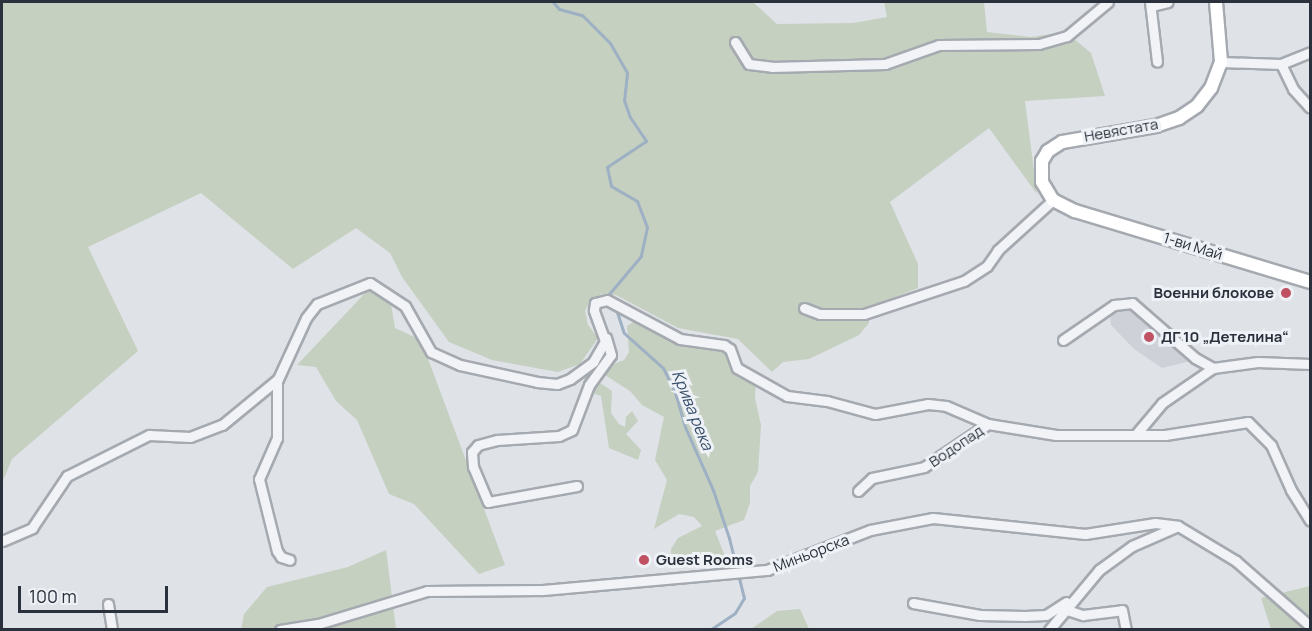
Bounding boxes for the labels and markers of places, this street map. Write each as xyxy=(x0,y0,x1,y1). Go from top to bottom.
place label: Военни блокове xyxy=(1154,284,1274,302)
marker: Военни блокове xyxy=(1279,286,1293,300)
place label: ДГ 10 „Детелина“ xyxy=(1161,328,1289,346)
marker: ДГ 10 „Детелина“ xyxy=(1142,330,1156,344)
place label: Guest Rooms xyxy=(656,551,753,569)
marker: Guest Rooms xyxy=(637,553,651,567)

